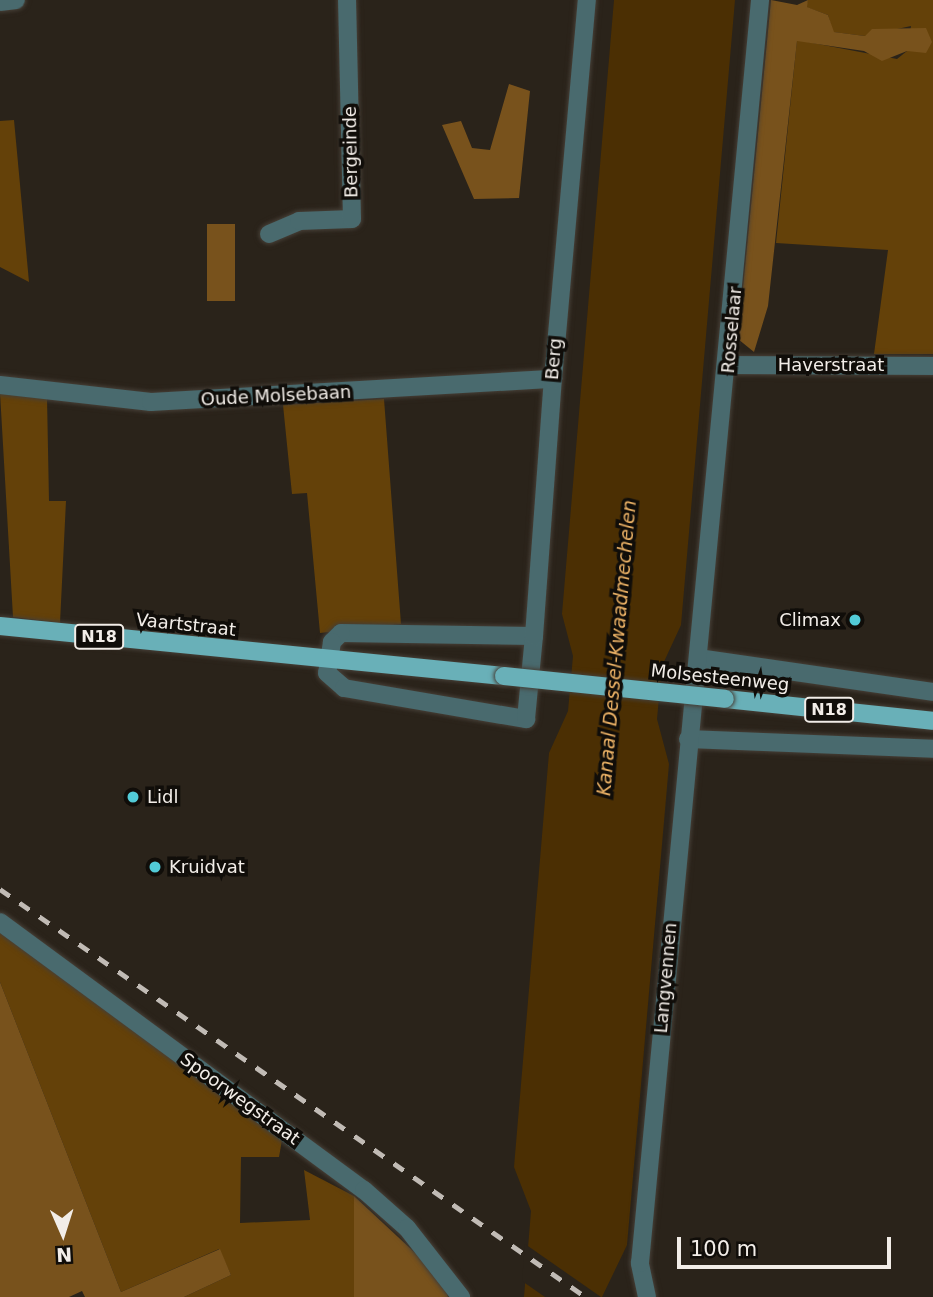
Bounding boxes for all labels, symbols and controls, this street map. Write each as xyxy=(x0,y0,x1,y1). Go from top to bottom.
street label: Bergeinde xyxy=(339,106,363,198)
street label: Rosselaar xyxy=(717,286,747,374)
street label: Berg xyxy=(541,337,567,381)
street label: Haverstraat xyxy=(778,354,884,376)
street label: Oude Molsebaan xyxy=(200,381,352,411)
water label: Kanaal Dessel-Kwaadmechelen xyxy=(593,499,641,797)
street label: Vaartstraat xyxy=(135,609,237,641)
place label: Climax xyxy=(779,609,841,631)
marker: Climax xyxy=(847,612,863,628)
road number: N18 xyxy=(73,624,125,650)
street label: Molsesteenweg xyxy=(650,660,790,696)
road number: N18 xyxy=(803,698,855,722)
place label: Lidl xyxy=(147,786,178,808)
marker: Lidl xyxy=(125,789,141,805)
place label: Kruidvat xyxy=(169,856,245,878)
marker: Kruidvat xyxy=(147,859,163,875)
street label: Langvennen xyxy=(650,922,682,1034)
street label: Spoorwegstraat xyxy=(176,1048,304,1150)
north arrow xyxy=(28,1199,98,1269)
scale bar xyxy=(681,1224,894,1268)
text: 100 m xyxy=(690,1237,757,1261)
text: N xyxy=(56,1244,73,1266)

